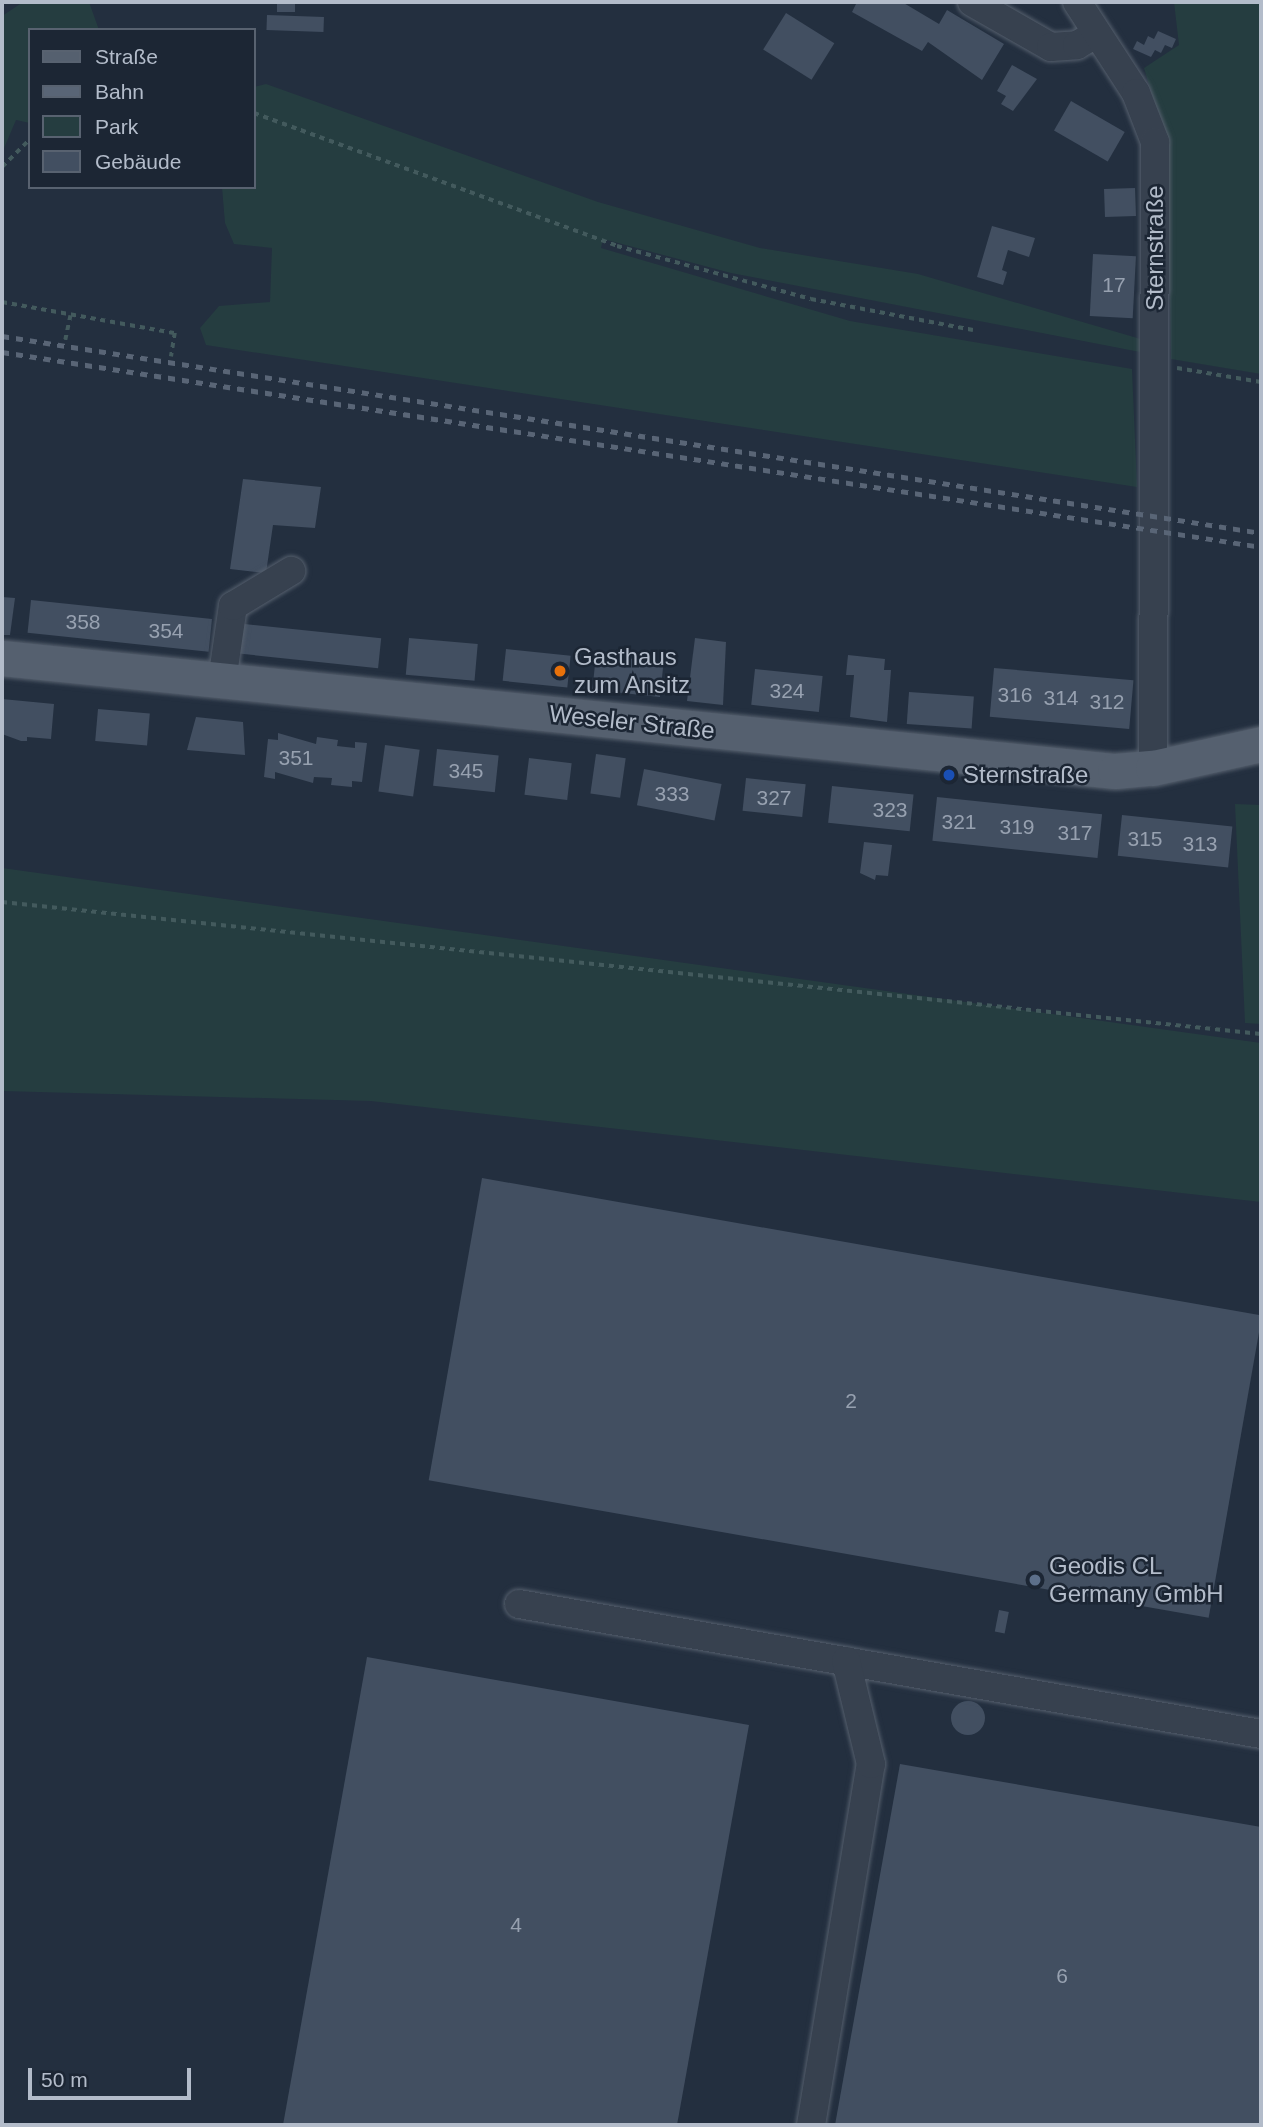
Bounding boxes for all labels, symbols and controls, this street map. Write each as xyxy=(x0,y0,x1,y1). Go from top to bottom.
legend xyxy=(28,28,256,189)
text: Straße xyxy=(95,45,158,68)
text: Bahn xyxy=(95,80,144,103)
text: Park xyxy=(95,115,138,138)
text: Gebäude xyxy=(95,150,181,173)
street label: Sternstraße xyxy=(1141,185,1169,311)
house number: 17 xyxy=(1102,272,1126,298)
house number: 358 xyxy=(65,609,101,635)
house number: 354 xyxy=(148,618,184,644)
place label: Gasthaus zum Ansitz xyxy=(574,643,691,699)
marker: Gasthaus zum Ansitz xyxy=(552,663,568,679)
house number: 324 xyxy=(769,678,805,704)
house number: 316 xyxy=(997,682,1033,708)
house number: 314 xyxy=(1043,685,1079,711)
house number: 312 xyxy=(1089,689,1125,715)
street label: Weseler Straße xyxy=(548,699,716,745)
house number: 351 xyxy=(278,745,314,771)
house number: 345 xyxy=(448,758,484,784)
place label: Sternstraße xyxy=(963,761,1088,789)
marker: Sternstraße xyxy=(941,767,957,783)
house number: 333 xyxy=(654,781,690,807)
house number: 327 xyxy=(756,785,792,811)
house number: 323 xyxy=(872,797,908,823)
house number: 321 xyxy=(941,809,977,835)
house number: 319 xyxy=(999,814,1035,840)
house number: 317 xyxy=(1057,820,1093,846)
house number: 315 xyxy=(1127,826,1163,852)
house number: 313 xyxy=(1182,831,1218,857)
house number: 2 xyxy=(845,1388,857,1414)
place label: Geodis CL Germany GmbH xyxy=(1049,1552,1224,1608)
marker: Geodis CL Germany GmbH xyxy=(1027,1572,1043,1588)
house number: 4 xyxy=(510,1912,522,1938)
house number: 6 xyxy=(1056,1963,1068,1989)
scale bar xyxy=(32,2054,194,2098)
text: 50 m xyxy=(41,2068,88,2091)

